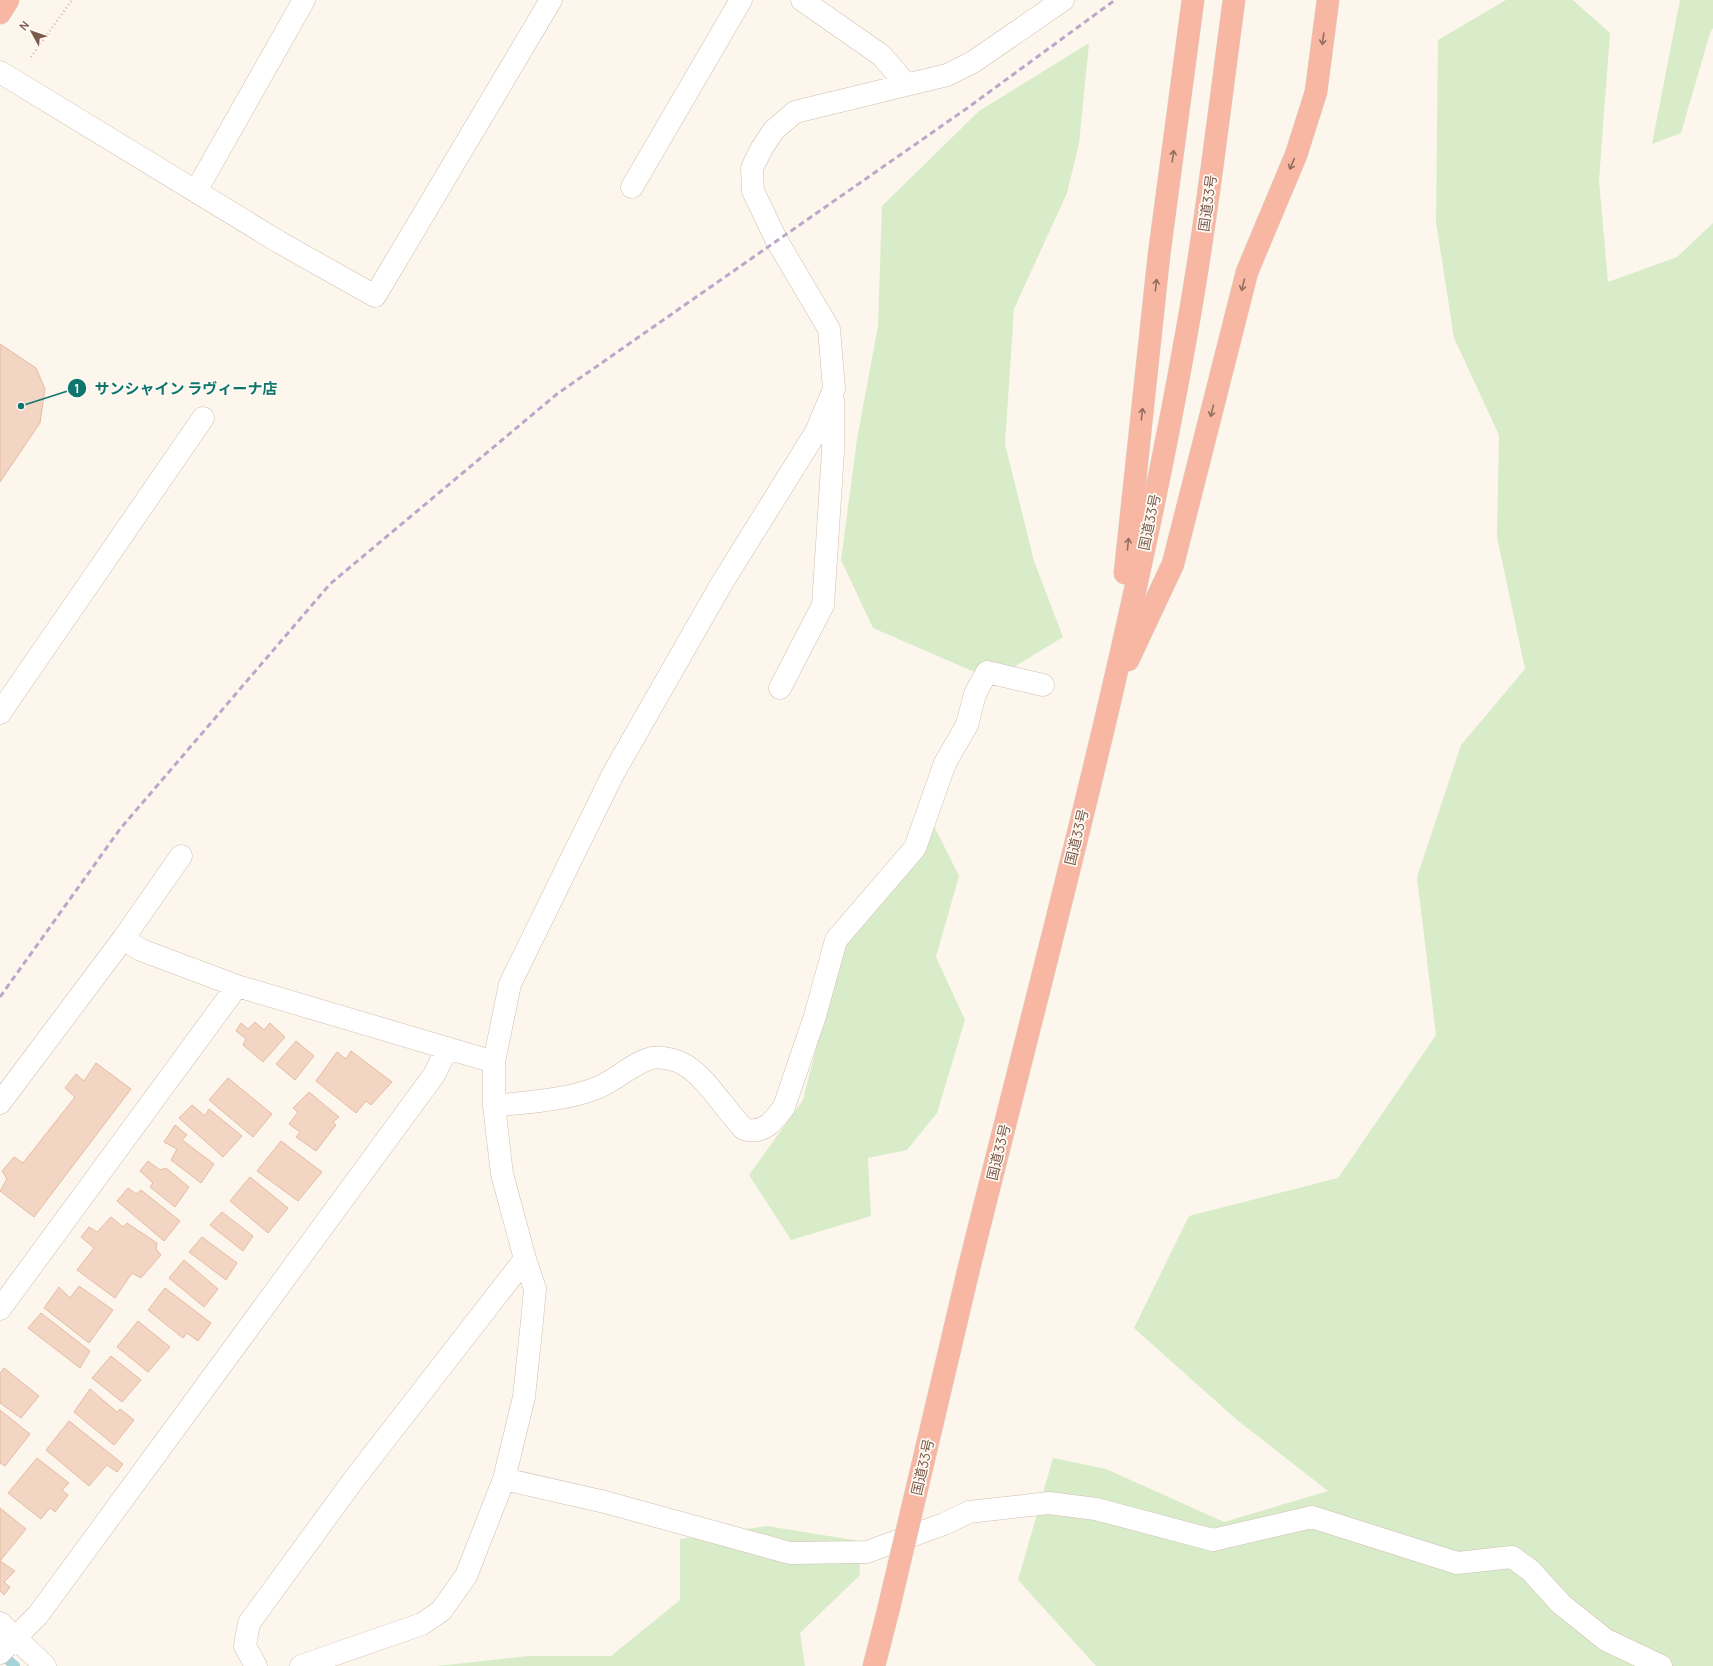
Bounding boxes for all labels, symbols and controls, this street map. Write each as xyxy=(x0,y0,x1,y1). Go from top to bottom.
north arrow xyxy=(12,12,52,52)
text: N xyxy=(16,17,32,33)
one-way arrow xyxy=(1319,32,1327,45)
one-way arrow xyxy=(1169,150,1176,163)
one-way arrow xyxy=(1288,158,1296,170)
street label: 国道33号 xyxy=(1194,173,1220,233)
one-way arrow xyxy=(1239,278,1247,291)
one-way arrow xyxy=(1152,279,1160,292)
callout: サンシャイン ラヴィーナ店 xyxy=(67,375,286,402)
text: サンシャイン ラヴィーナ店 xyxy=(94,378,278,399)
text: 1 xyxy=(74,380,80,397)
one-way arrow xyxy=(1207,404,1215,417)
one-way arrow xyxy=(1138,408,1146,421)
street label: 国道33号 xyxy=(1134,492,1164,552)
one-way arrow xyxy=(1125,538,1132,551)
street label: 国道33号 xyxy=(1060,807,1092,867)
street label: 国道33号 xyxy=(982,1122,1014,1182)
street label: 国道33号 xyxy=(906,1437,938,1497)

